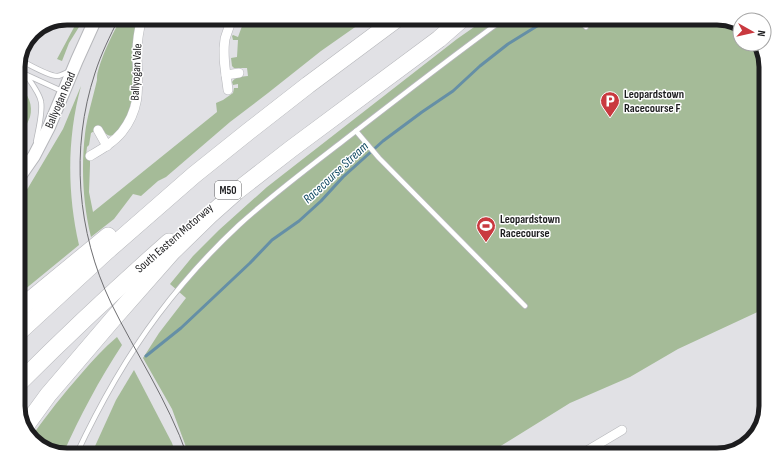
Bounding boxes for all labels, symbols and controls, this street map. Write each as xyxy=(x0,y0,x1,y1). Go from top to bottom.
north arrow xyxy=(732,12,772,52)
text: N xyxy=(755,30,768,37)
street label: Ballyogan Vale xyxy=(128,43,145,101)
street label: Ballyogan Road xyxy=(42,70,79,131)
place label: Leopardstown Racecourse F xyxy=(624,87,684,116)
parking icon: Leopardstown Racecourse F xyxy=(599,90,621,118)
water label: Racecourse Stream xyxy=(300,138,372,207)
road number: M50 xyxy=(215,181,241,199)
street label: South Eastern Motorway xyxy=(132,200,217,276)
place label: Leopardstown Racecourse xyxy=(500,212,560,241)
sports icon: Leopardstown Racecourse xyxy=(475,215,497,243)

